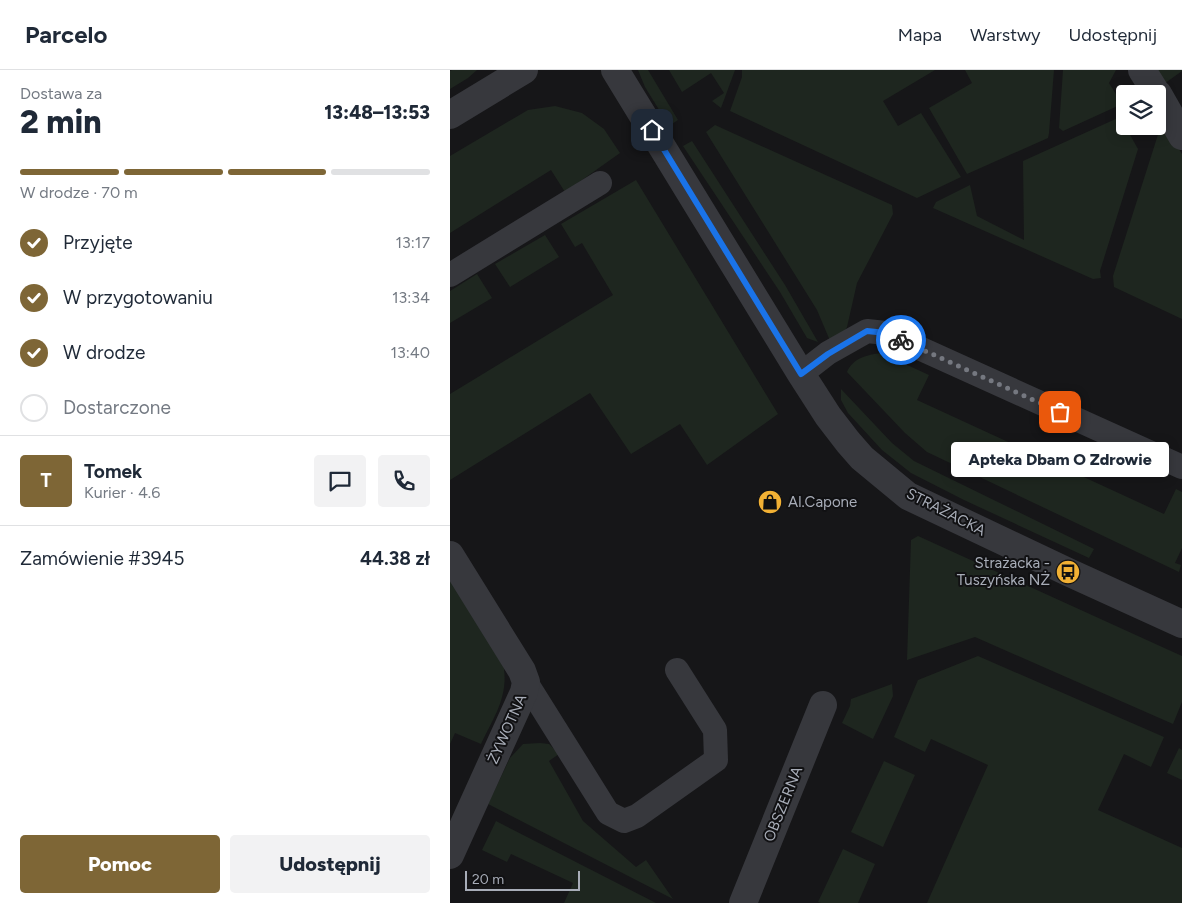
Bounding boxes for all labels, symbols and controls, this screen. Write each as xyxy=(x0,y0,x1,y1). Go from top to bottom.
text: Parcelo xyxy=(25,20,107,49)
text: Mapa xyxy=(898,24,942,46)
text: Warstwy xyxy=(970,24,1041,46)
text: Udostępnij xyxy=(1069,24,1157,46)
text: Dostawa za xyxy=(20,84,102,103)
map controls xyxy=(1116,85,1166,135)
button: layers xyxy=(1116,85,1166,135)
text: 13:48–13:53 xyxy=(324,101,430,124)
text: 2 min xyxy=(20,103,102,141)
pin xyxy=(631,109,673,151)
icon: home xyxy=(638,116,666,144)
text: W drodze · 70 m xyxy=(20,183,138,202)
icon: check xyxy=(20,229,48,257)
text: Przyjęte xyxy=(63,231,133,254)
text: 13:17 xyxy=(395,233,430,252)
icon: check xyxy=(20,284,48,312)
text: W przygotowaniu xyxy=(63,286,213,309)
text: 13:34 xyxy=(392,288,430,307)
courier xyxy=(876,315,926,365)
icon: bike xyxy=(887,326,915,354)
icon: check xyxy=(20,339,48,367)
text: W drodze xyxy=(63,341,145,364)
text: 13:40 xyxy=(390,343,430,362)
pin xyxy=(1039,391,1081,433)
text: Dostarczone xyxy=(63,396,171,419)
icon: bag xyxy=(1046,398,1074,426)
callout: Apteka Dbam O Zdrowie xyxy=(951,442,1169,477)
text: Apteka Dbam O Zdrowie xyxy=(968,450,1152,469)
button: chat xyxy=(314,455,366,507)
button: phone xyxy=(378,455,430,507)
text: Tomek xyxy=(84,460,142,483)
text: T xyxy=(40,469,52,492)
text: Kurier · 4.6 xyxy=(84,483,160,502)
street label: STRAŻACKA xyxy=(903,484,989,540)
shop icon: Al.Capone xyxy=(757,489,783,515)
place label: Al.Capone xyxy=(788,493,857,511)
text: Zamówienie #3945 xyxy=(20,547,184,570)
text: 44.38 zł xyxy=(360,547,430,570)
place label: Strażacka - Tuszyńska NŻ xyxy=(957,554,1050,589)
bus stop icon: Strażacka - Tuszyńska NŻ xyxy=(1055,559,1081,585)
street label: ŻYWOTNA xyxy=(484,691,530,767)
street label: OBSZERNA xyxy=(760,764,806,844)
button: Pomoc xyxy=(20,835,220,893)
button: Udostępnij xyxy=(230,835,430,893)
scale bar xyxy=(465,868,580,891)
text: 20 m xyxy=(472,871,504,888)

